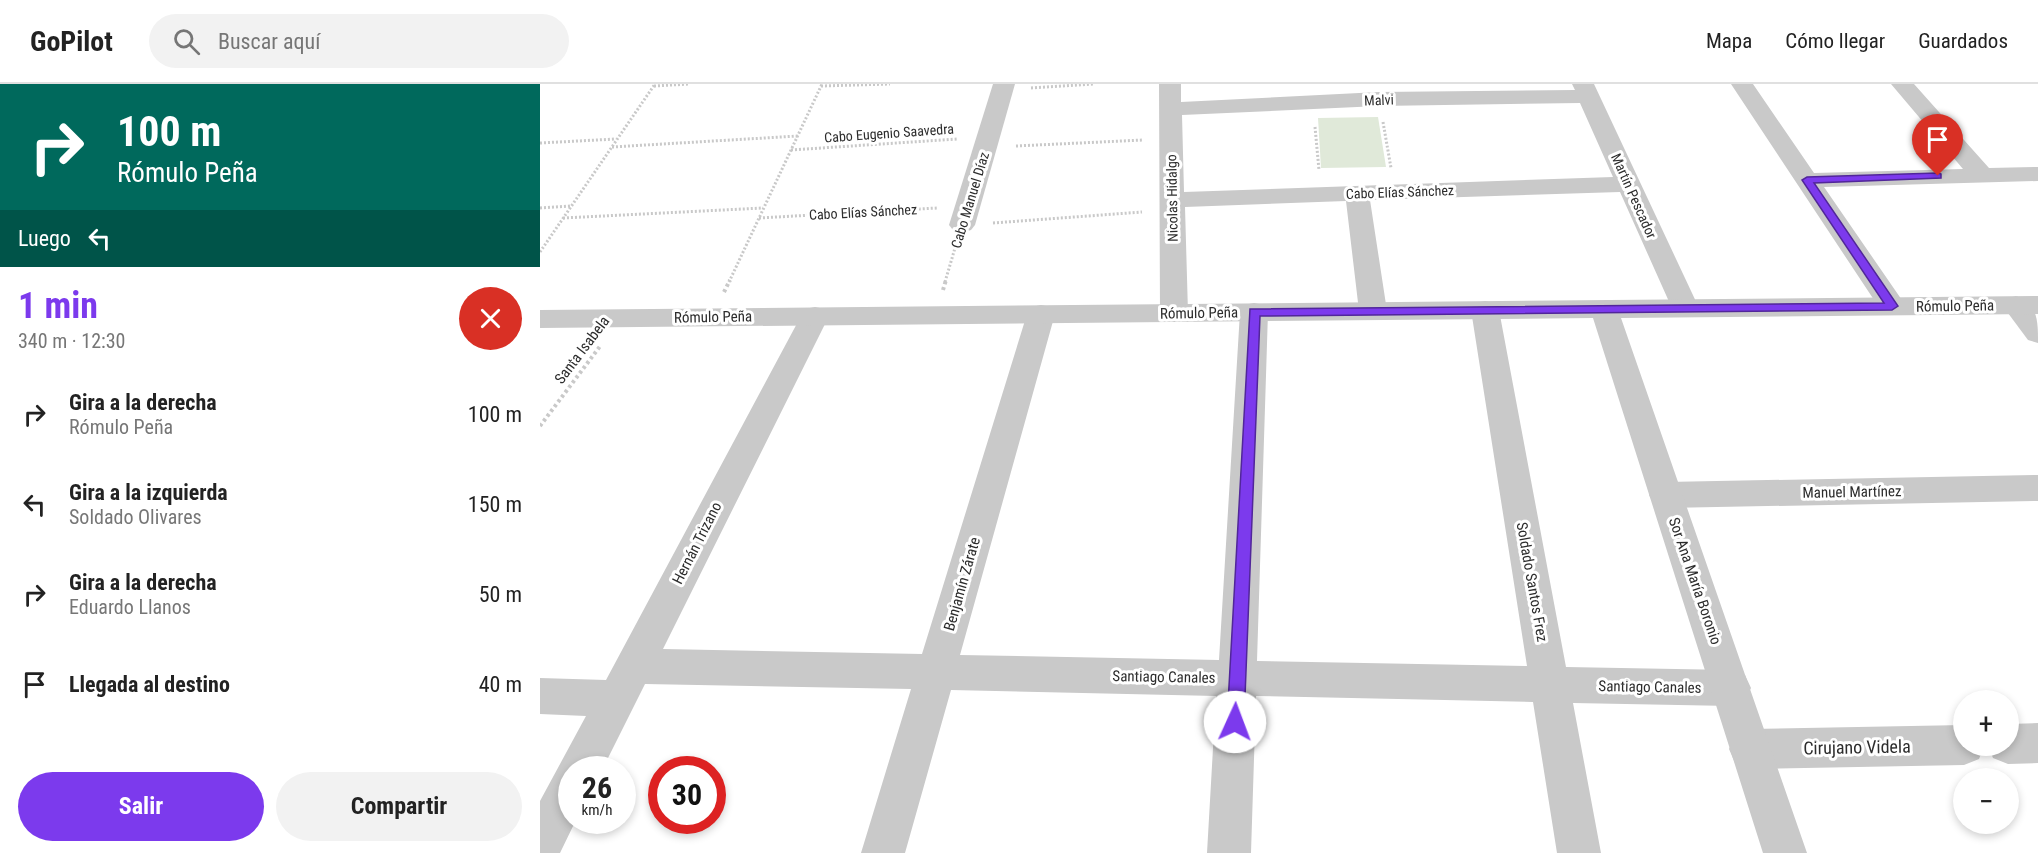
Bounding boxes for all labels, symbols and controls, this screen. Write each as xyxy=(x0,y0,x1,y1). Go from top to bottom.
search box xyxy=(149,14,569,68)
text: GoPilot xyxy=(30,25,113,58)
icon: search xyxy=(170,25,203,58)
text: Buscar aquí xyxy=(218,29,320,54)
text: Mapa xyxy=(1706,29,1752,53)
text: Cómo llegar xyxy=(1785,29,1885,53)
text: Guardados xyxy=(1918,29,2008,53)
street label: Malvi xyxy=(1364,91,1394,109)
text: 100 m xyxy=(117,107,222,156)
icon: right xyxy=(18,108,96,186)
pin xyxy=(1912,114,1963,176)
street label: Cabo Eugenio Saavedra xyxy=(824,120,954,146)
icon: arrive xyxy=(1921,123,1954,156)
street label: Cabo Manuel Díaz xyxy=(948,150,992,250)
street label: Martín Pescador xyxy=(1608,151,1660,241)
street label: Nicolas Hidalgo xyxy=(1163,154,1181,242)
text: Rómulo Peña xyxy=(117,157,258,189)
street label: Cabo Elías Sánchez xyxy=(1346,182,1454,202)
street label: Cabo Elías Sánchez xyxy=(809,201,917,223)
icon: left xyxy=(83,222,116,255)
text: Luego xyxy=(18,226,71,251)
text: 1 min xyxy=(18,285,98,327)
button: close xyxy=(459,287,522,350)
street label: Rómulo Peña xyxy=(1916,296,1994,316)
street label: Rómulo Peña xyxy=(1160,303,1238,323)
street label: Rómulo Peña xyxy=(674,307,752,327)
street label: Santa Isabela xyxy=(551,313,613,387)
text: 340 m · 12:30 xyxy=(18,329,125,353)
text: Gira a la derecha xyxy=(69,390,217,415)
icon: right xyxy=(18,398,51,431)
text: 100 m xyxy=(468,402,522,427)
text: Rómulo Peña xyxy=(69,415,173,439)
text: Gira a la izquierda xyxy=(69,480,228,505)
street label: Manuel Martínez xyxy=(1802,482,1902,502)
icon: left xyxy=(18,488,51,521)
text: 150 m xyxy=(468,492,522,517)
street label: Hernán Trizano xyxy=(669,499,725,587)
text: Soldado Olivares xyxy=(69,505,202,529)
street label: Sor Ana María Boronio xyxy=(1665,515,1725,647)
street label: Soldado Santos Frez xyxy=(1513,521,1551,643)
street label: Benjamín Zárate xyxy=(940,535,984,633)
text: Gira a la derecha xyxy=(69,570,217,595)
icon: right xyxy=(18,578,51,611)
text: 50 m xyxy=(479,582,522,607)
text: Eduardo Llanos xyxy=(69,595,191,619)
street label: Santiago Canales xyxy=(1112,667,1216,687)
icon: arrive xyxy=(18,668,51,701)
text: Llegada al destino xyxy=(69,672,230,697)
text: 40 m xyxy=(479,672,522,697)
street label: Santiago Canales xyxy=(1598,677,1702,697)
position arrow xyxy=(1203,690,1267,754)
map controls xyxy=(1953,690,2019,834)
button: + xyxy=(1953,690,2019,756)
street label: Cirujano Videla xyxy=(1803,736,1911,758)
speed limit sign: 30 xyxy=(648,756,726,834)
button: − xyxy=(1953,768,2019,834)
text: 26 xyxy=(582,770,612,805)
button: Salir xyxy=(18,772,264,841)
button: Compartir xyxy=(276,772,522,841)
text: km/h xyxy=(582,801,612,819)

